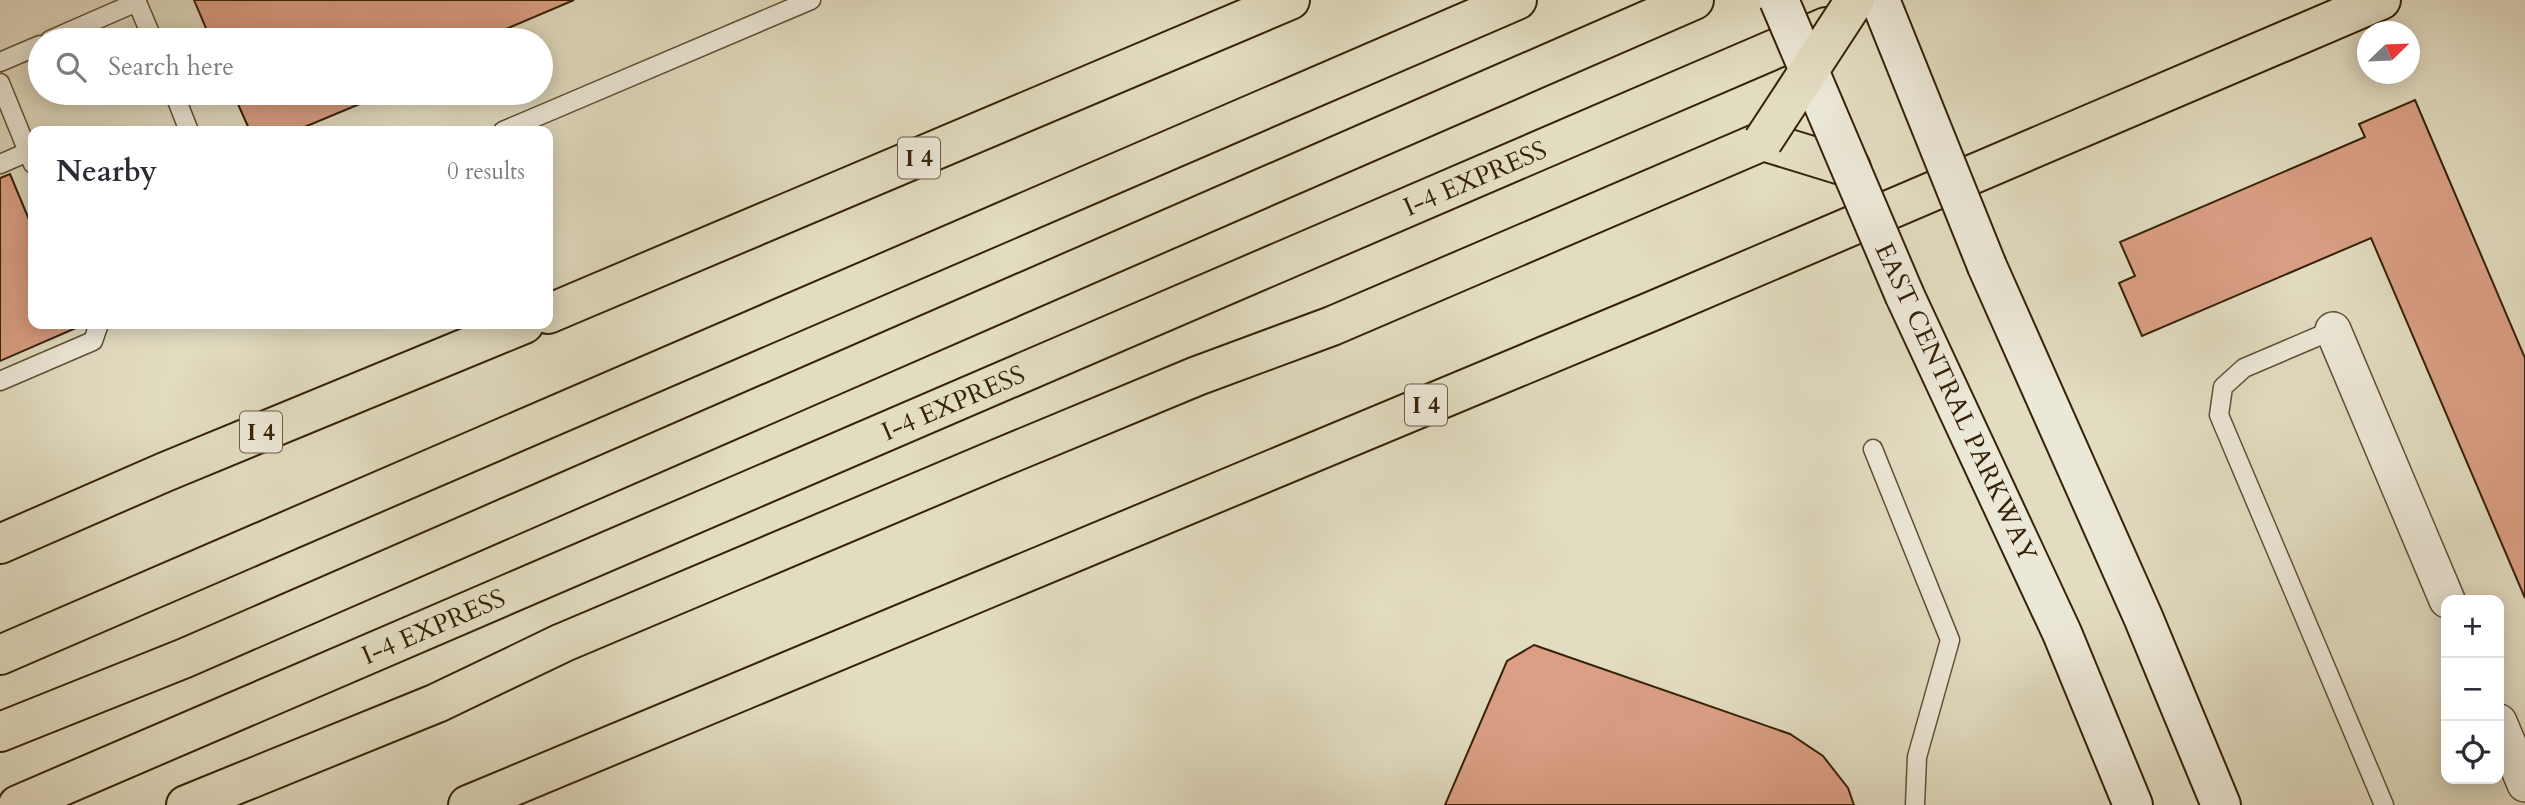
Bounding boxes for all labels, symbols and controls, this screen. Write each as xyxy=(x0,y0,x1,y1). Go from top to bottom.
north arrow xyxy=(2357,21,2420,84)
search box xyxy=(28,28,553,105)
icon: search xyxy=(52,48,90,86)
text: Search here xyxy=(108,49,234,84)
street label: I-4 EXPRESS xyxy=(1398,132,1552,224)
road number: I 4 xyxy=(898,138,940,178)
text: Nearby xyxy=(56,151,157,192)
text: 0 results xyxy=(447,156,525,187)
street label: EAST CENTRAL PARKWAY xyxy=(1867,237,2046,568)
street label: I-4 EXPRESS xyxy=(876,356,1030,449)
road number: I 4 xyxy=(1405,384,1447,426)
road number: I 4 xyxy=(240,412,282,452)
street label: I-4 EXPRESS xyxy=(356,580,510,673)
map controls xyxy=(2441,595,2504,784)
button: + xyxy=(2441,595,2504,658)
button: − xyxy=(2441,658,2504,721)
button: locate xyxy=(2441,721,2504,784)

